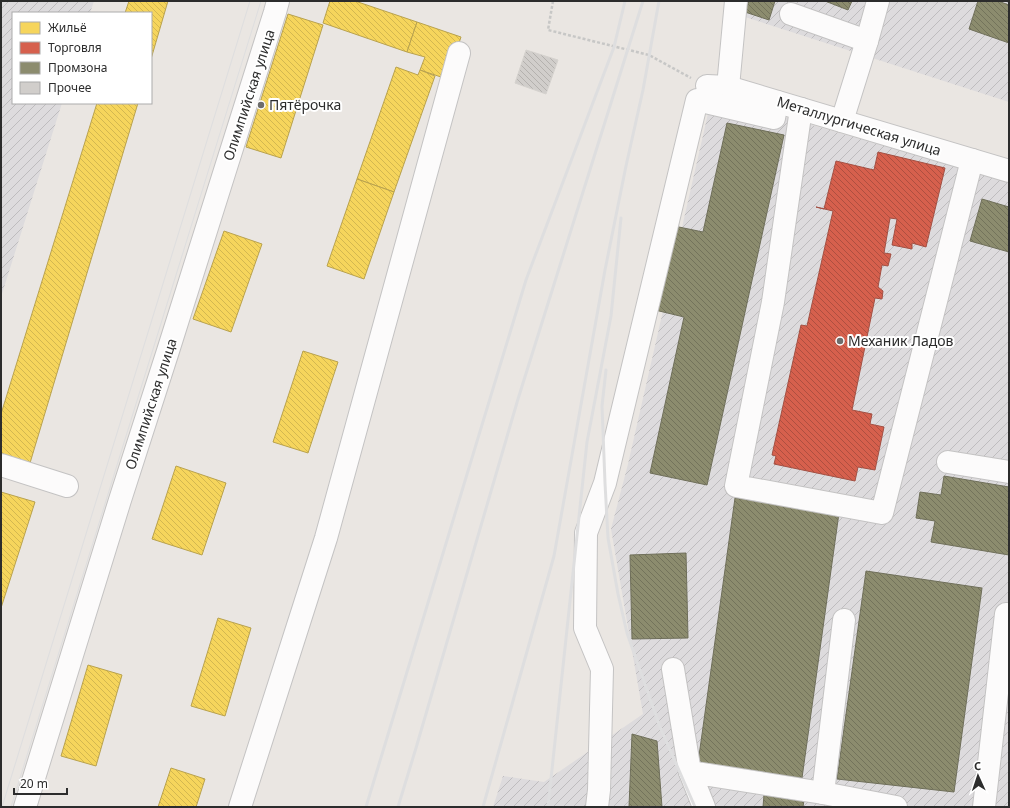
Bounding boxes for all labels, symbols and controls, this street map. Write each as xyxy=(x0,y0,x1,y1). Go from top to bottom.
legend xyxy=(12,12,152,104)
text: Жильё xyxy=(48,19,87,36)
street label: Олимпийская улица xyxy=(218,27,279,163)
text: Торговля xyxy=(48,39,102,56)
text: Промзона xyxy=(48,59,107,76)
text: Прочее xyxy=(48,79,92,96)
street label: Металлургическая улица xyxy=(775,91,944,160)
place label: Пятёрочка xyxy=(269,95,341,114)
marker: Пятёрочка xyxy=(256,100,266,110)
place label: Механик Ладов xyxy=(848,331,954,350)
street label: Олимпийская улица xyxy=(120,336,181,472)
marker: Механик Ладов xyxy=(835,336,845,346)
north arrow xyxy=(958,756,998,796)
text: С xyxy=(974,758,981,773)
scale bar xyxy=(14,770,67,796)
text: 20 m xyxy=(20,775,48,792)

